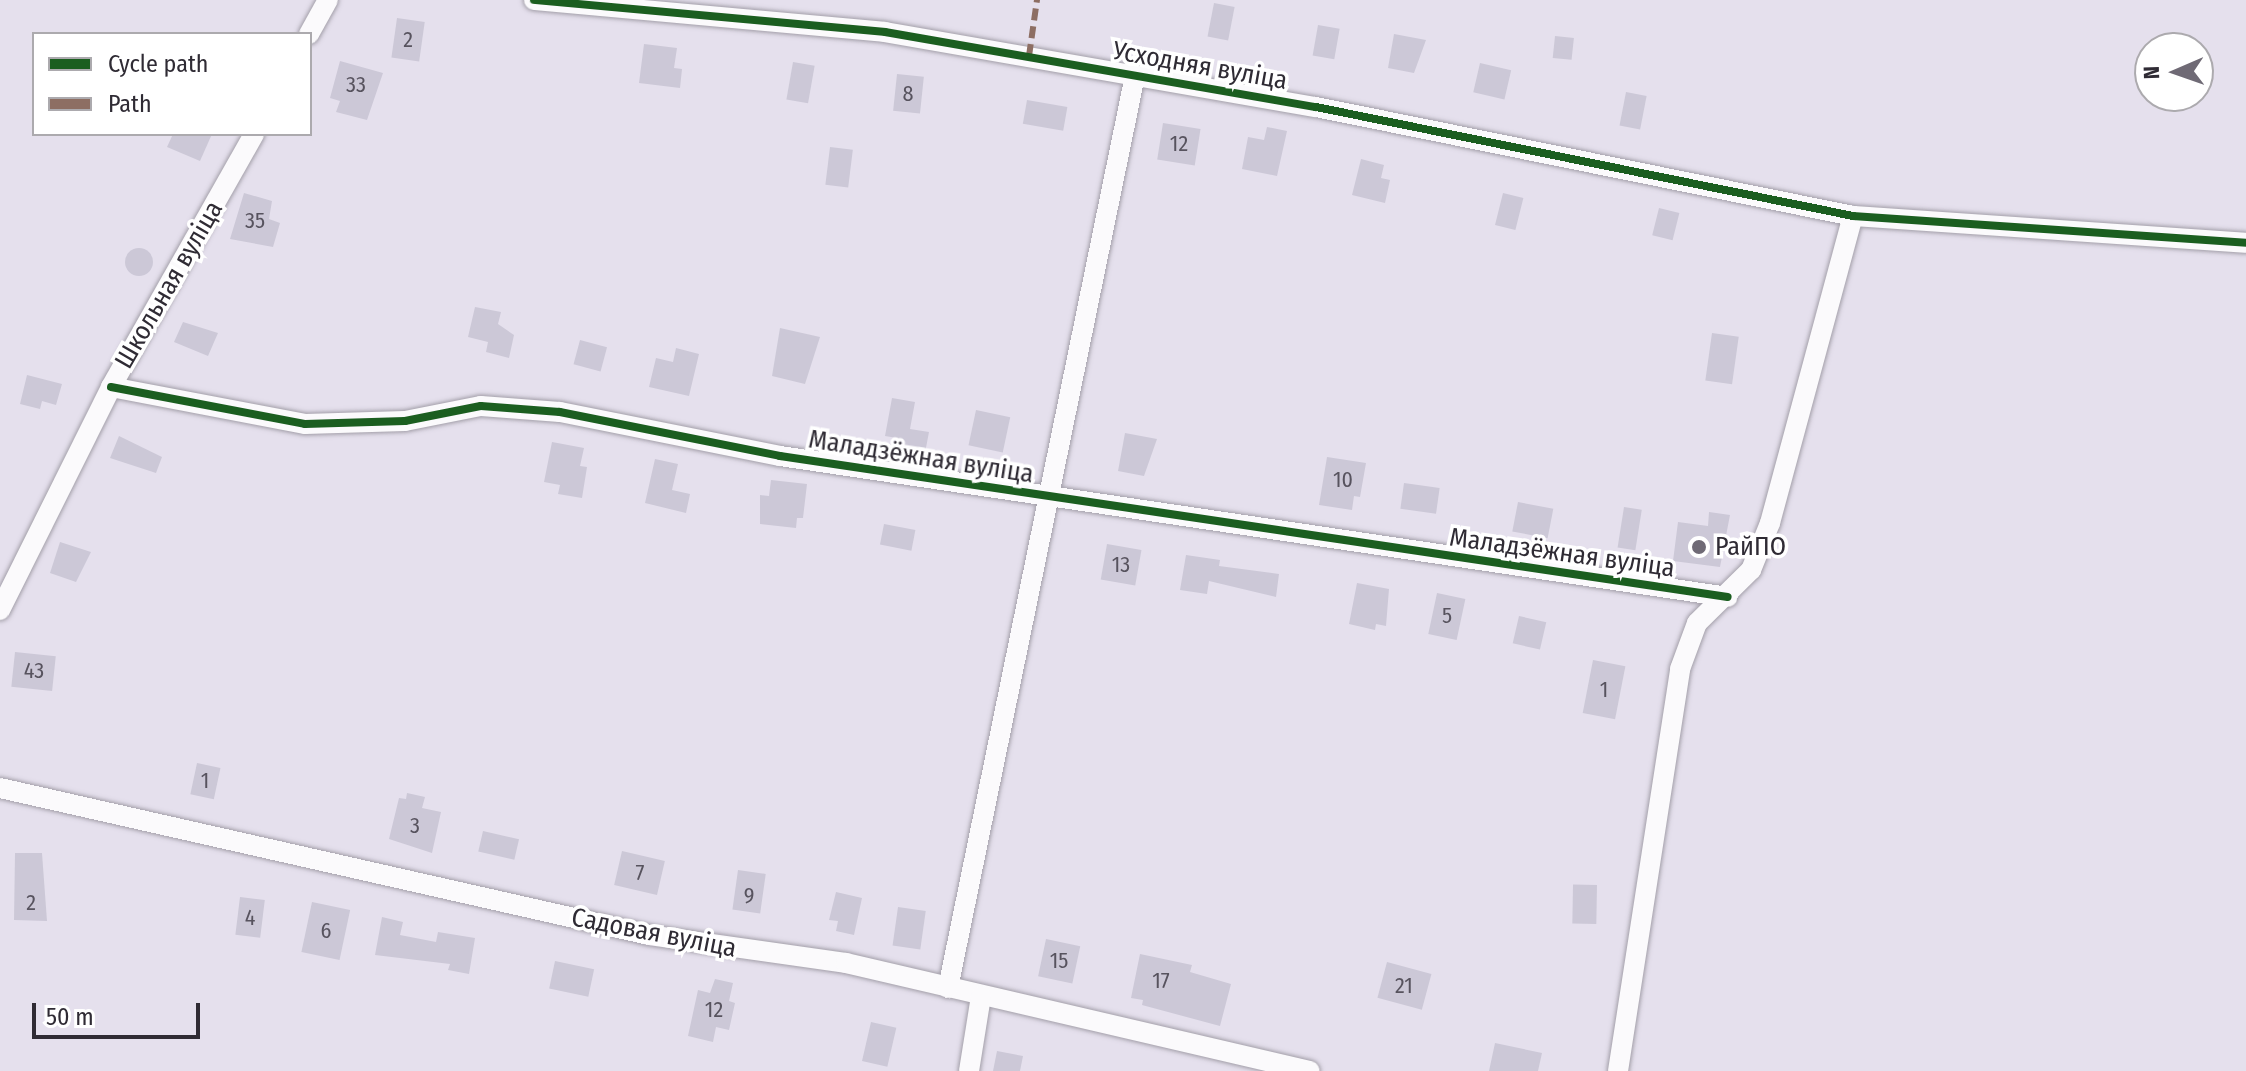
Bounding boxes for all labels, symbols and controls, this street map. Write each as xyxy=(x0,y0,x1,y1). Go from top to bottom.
house number: 2 xyxy=(403,27,413,53)
legend xyxy=(32,32,312,136)
north arrow xyxy=(2134,32,2214,112)
street label: Усходняя вуліца xyxy=(1110,35,1290,97)
text: Cycle path xyxy=(108,50,208,78)
text: N xyxy=(2138,66,2165,80)
house number: 33 xyxy=(346,72,366,98)
house number: 8 xyxy=(903,81,913,107)
text: Path xyxy=(108,90,152,118)
house number: 12 xyxy=(1170,131,1188,157)
street label: Школьная вуліца xyxy=(108,196,230,374)
house number: 35 xyxy=(245,208,265,234)
street label: Маладзёжная вуліца xyxy=(806,424,1036,490)
house number: 10 xyxy=(1333,467,1353,493)
street label: Маладзёжная вуліца xyxy=(1447,522,1677,584)
place label: РайПО xyxy=(1715,531,1786,563)
marker: РайПО xyxy=(1690,538,1708,556)
house number: 13 xyxy=(1112,552,1130,578)
house number: 5 xyxy=(1442,603,1452,629)
house number: 43 xyxy=(24,658,44,684)
house number: 1 xyxy=(1600,677,1608,703)
house number: 1 xyxy=(201,768,209,794)
house number: 3 xyxy=(410,813,420,839)
house number: 7 xyxy=(636,860,644,886)
house number: 9 xyxy=(744,883,754,909)
house number: 2 xyxy=(26,890,36,916)
street label: Садовая вуліца xyxy=(569,902,739,964)
house number: 4 xyxy=(245,905,255,931)
house number: 6 xyxy=(321,918,331,944)
house number: 15 xyxy=(1050,948,1068,974)
house number: 17 xyxy=(1152,968,1170,994)
house number: 21 xyxy=(1395,973,1413,999)
scale bar xyxy=(36,987,204,1037)
house number: 12 xyxy=(705,997,723,1023)
text: 50 m xyxy=(46,1003,94,1031)

